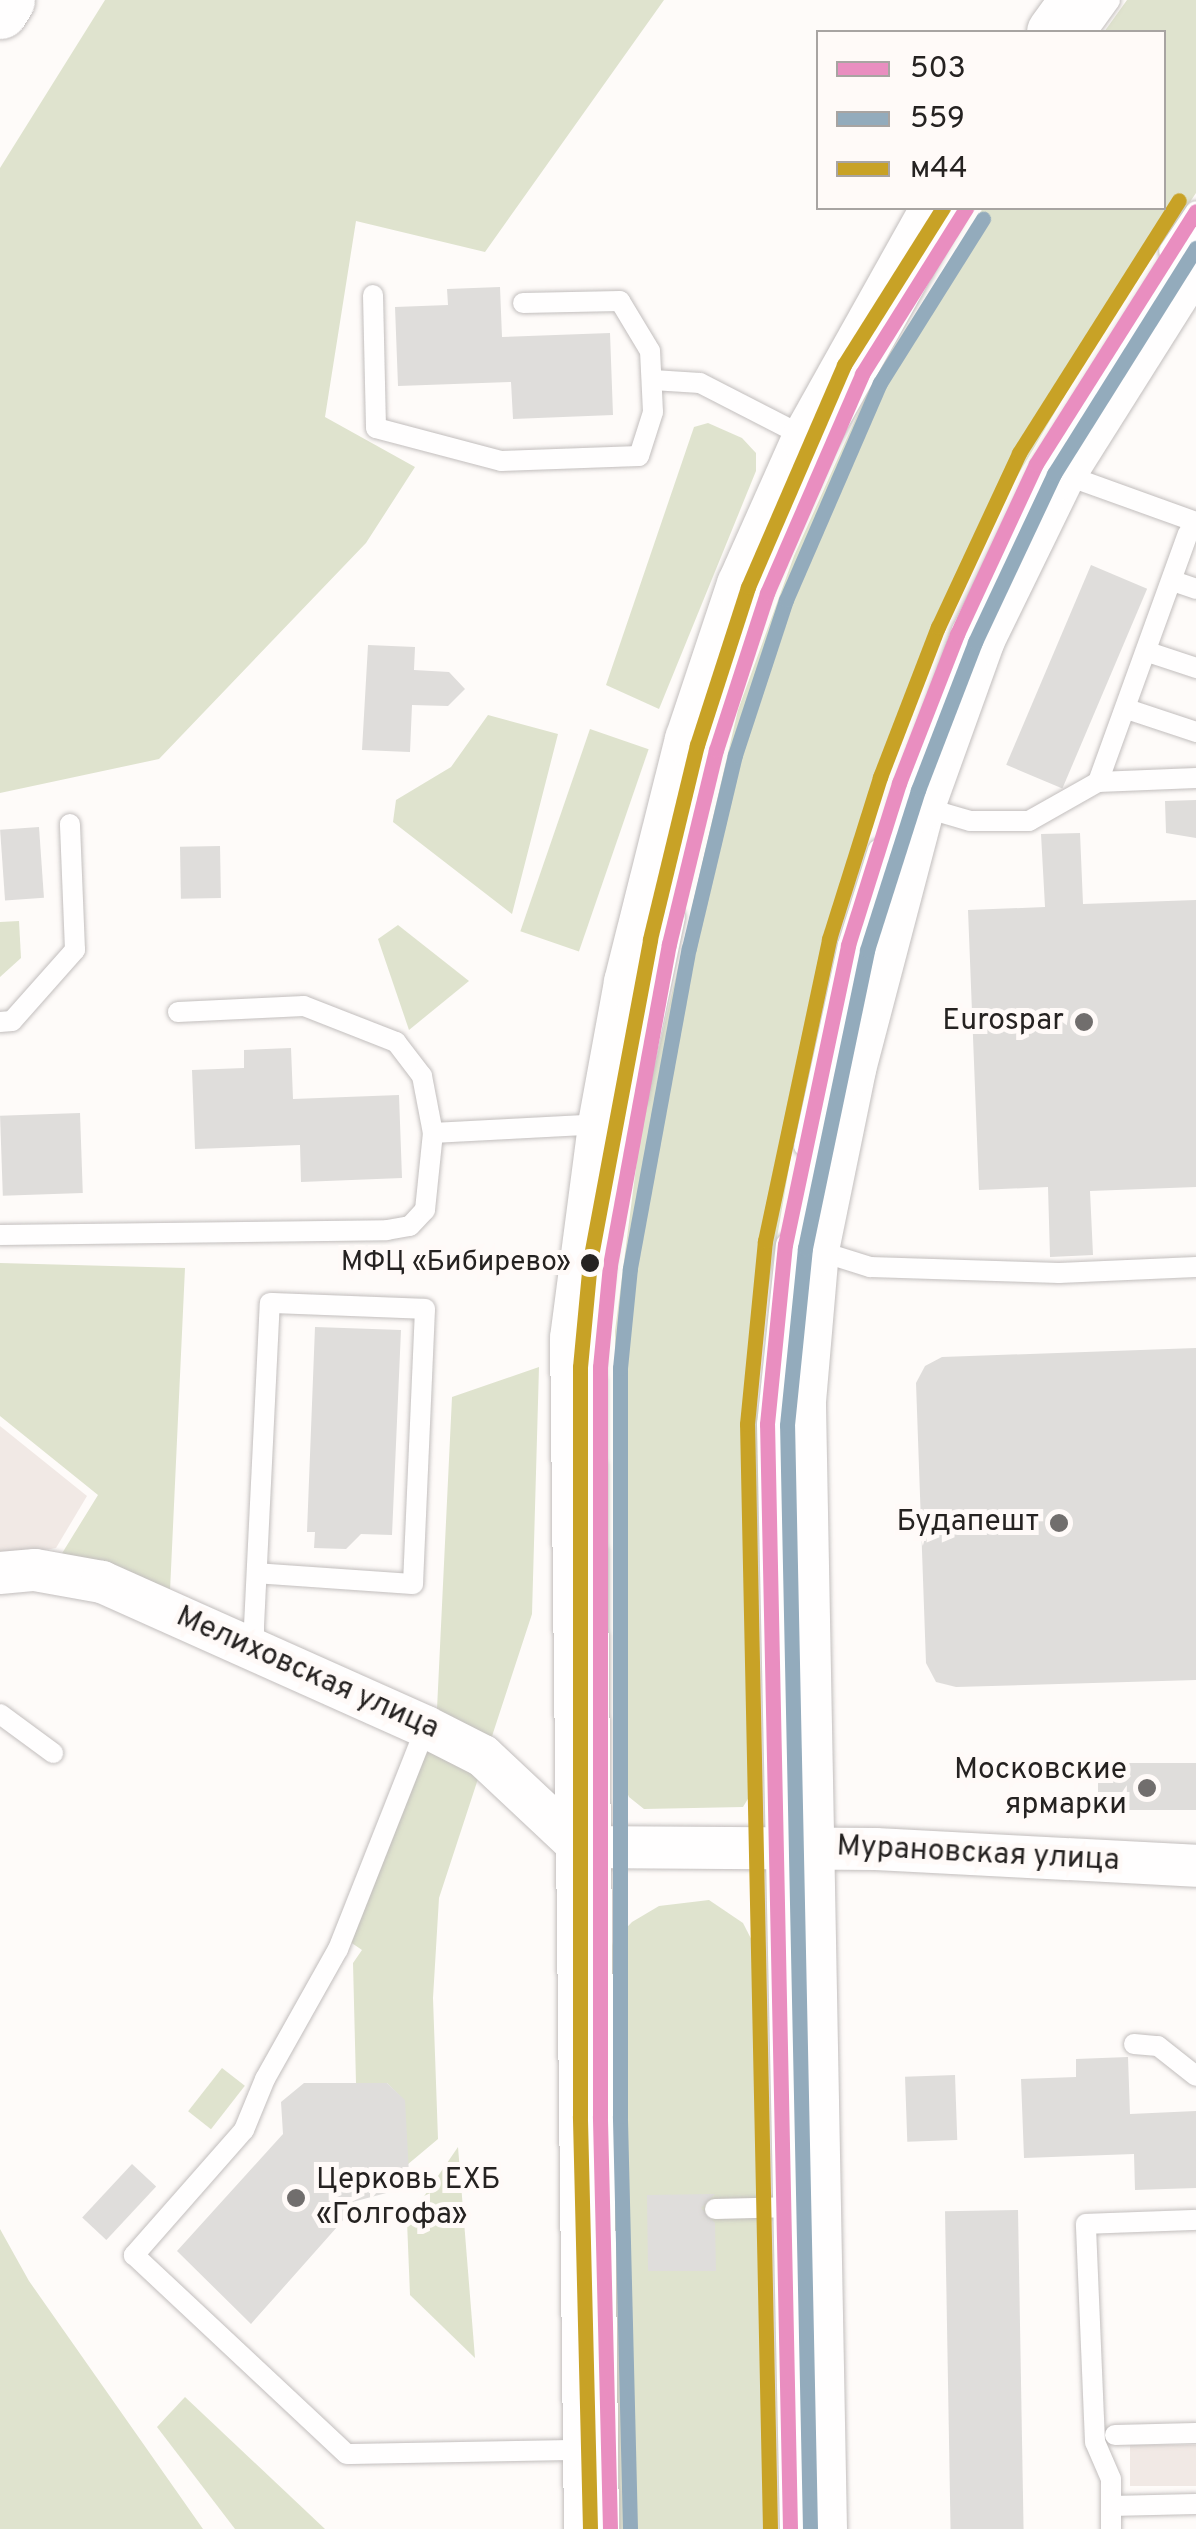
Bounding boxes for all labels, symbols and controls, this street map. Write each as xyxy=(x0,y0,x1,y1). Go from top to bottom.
legend xyxy=(816,30,1166,210)
text: 503 xyxy=(910,51,966,88)
text: 559 xyxy=(910,101,965,138)
text: м44 xyxy=(910,151,968,188)
place label: Eurospar xyxy=(942,1004,1064,1040)
marker: Eurospar xyxy=(1073,1011,1095,1033)
place label: МФЦ «Бибирево» xyxy=(341,1246,571,1280)
marker: МФЦ «Бибирево» xyxy=(580,1253,600,1273)
place label: Будапешт xyxy=(897,1505,1039,1541)
marker: Будапешт xyxy=(1048,1512,1070,1534)
street label: Мелиховская улица xyxy=(170,1600,444,1748)
place label: Московские ярмарки xyxy=(954,1753,1127,1824)
marker: Московские ярмарки xyxy=(1136,1777,1158,1799)
street label: Мурановская улица xyxy=(836,1830,1120,1880)
place label: Церковь ЕХБ «Голгофа» xyxy=(316,2163,500,2234)
marker: Церковь ЕХБ «Голгофа» xyxy=(285,2187,307,2209)

